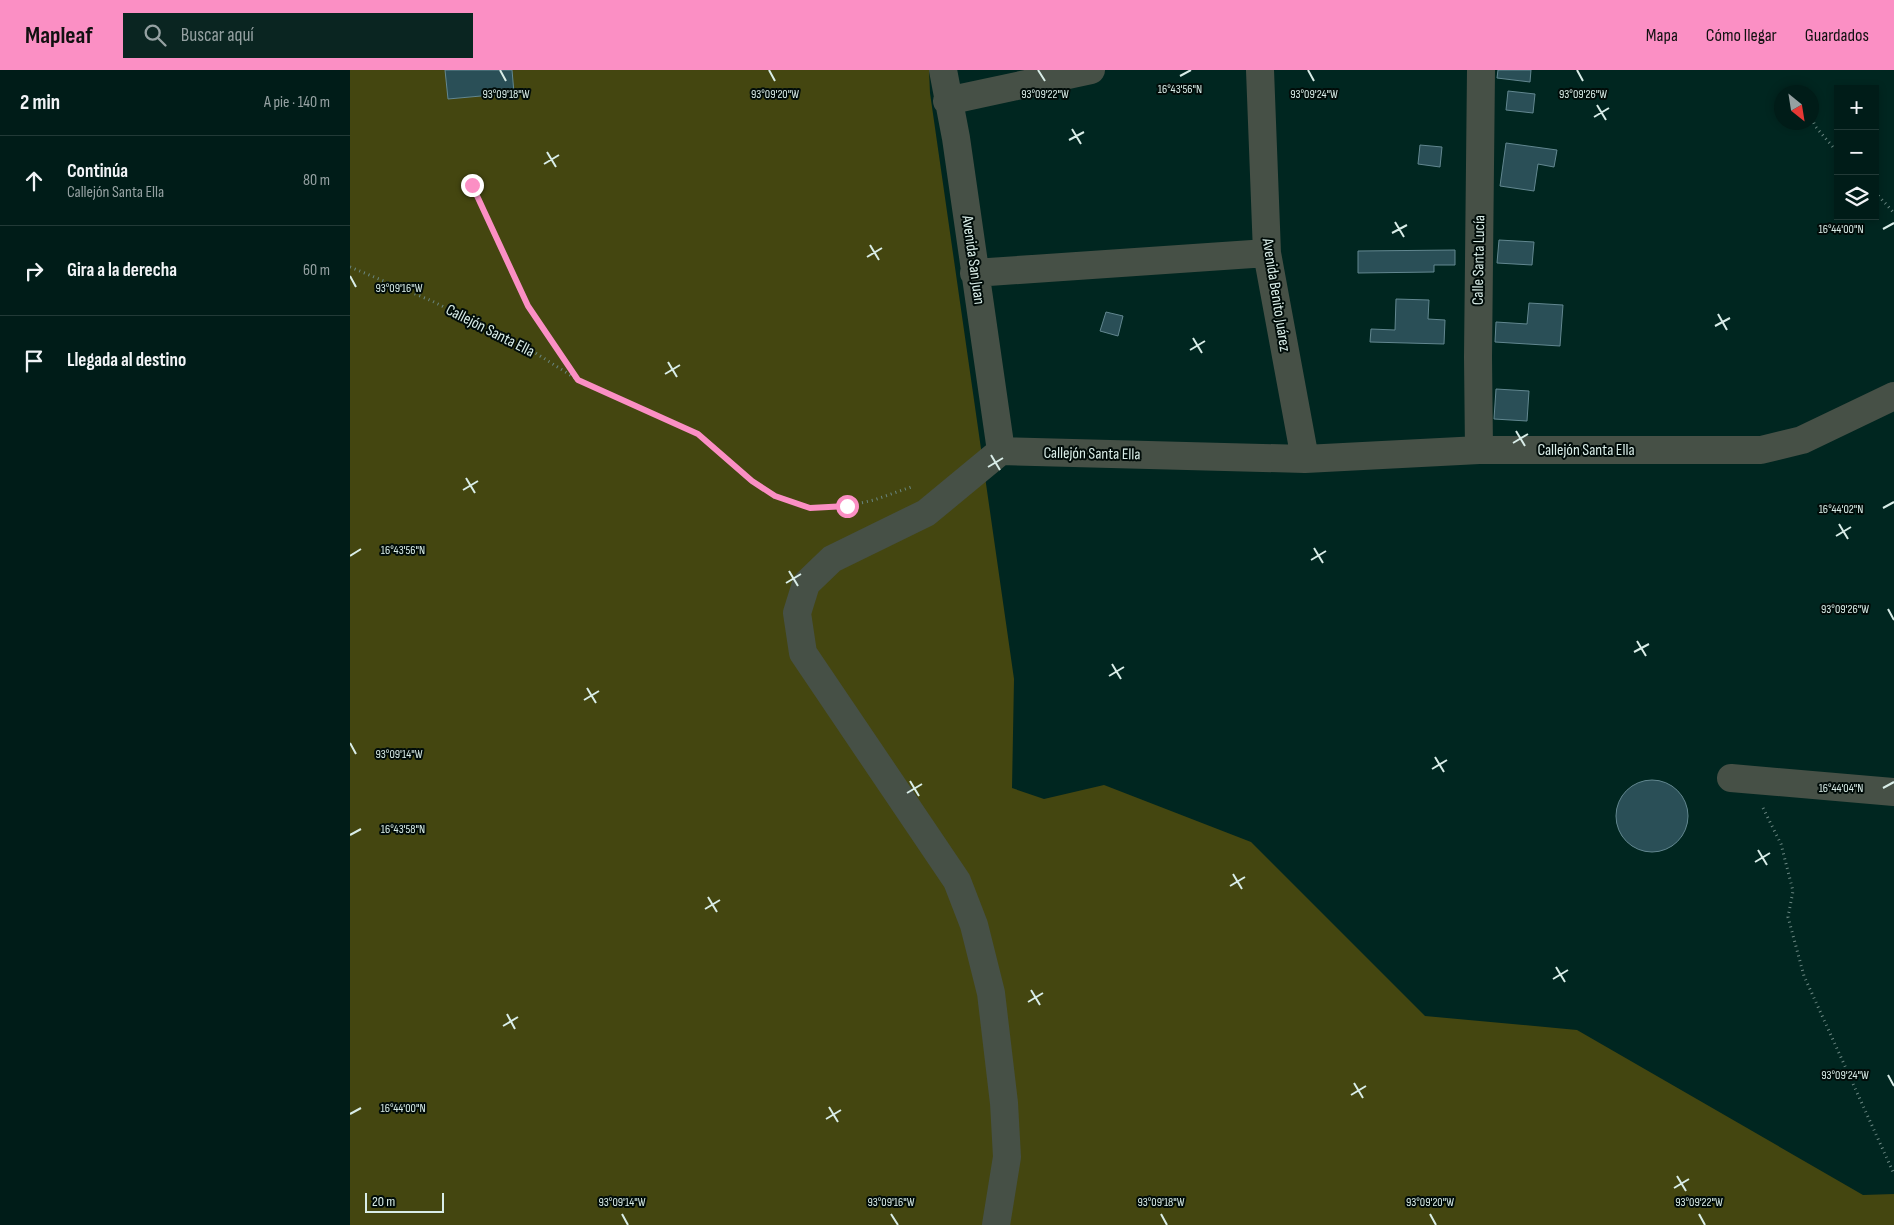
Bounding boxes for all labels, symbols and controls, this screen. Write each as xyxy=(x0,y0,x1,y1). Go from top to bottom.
search box xyxy=(123,13,473,58)
text: Mapleaf xyxy=(25,21,93,50)
icon: search xyxy=(141,21,169,49)
text: Buscar aquí xyxy=(181,24,254,47)
text: Mapa xyxy=(1646,25,1678,46)
text: Cómo llegar xyxy=(1706,25,1777,46)
text: Guardados xyxy=(1805,25,1869,46)
text: 16°43'56"N xyxy=(1158,82,1202,97)
north arrow xyxy=(1774,85,1819,130)
map controls xyxy=(1834,85,1879,220)
button: + xyxy=(1834,85,1879,130)
text: 93°09'18"W xyxy=(482,87,530,102)
text: 93°09'20"W xyxy=(751,87,799,102)
text: 93°09'22"W xyxy=(1021,87,1069,102)
text: 93°09'24"W xyxy=(1290,87,1338,102)
text: 93°09'26"W xyxy=(1559,87,1607,102)
text: 2 min xyxy=(20,90,60,115)
text: A pie · 140 m xyxy=(264,93,330,112)
button: − xyxy=(1834,130,1879,175)
text: Continúa xyxy=(67,160,128,183)
icon: ahead xyxy=(20,167,48,195)
text: 80 m xyxy=(303,171,330,190)
route end xyxy=(461,174,484,197)
button: layers xyxy=(1834,175,1879,220)
text: Callejón Santa Ella xyxy=(67,183,164,202)
street label: Avenida San Juan xyxy=(957,213,989,306)
street label: Calle Santa Lucía xyxy=(1469,215,1489,305)
text: 16°44'00"N xyxy=(1818,222,1864,237)
street label: Avenida Benito Juárez xyxy=(1258,236,1294,353)
icon: right xyxy=(20,257,48,285)
text: Gira a la derecha xyxy=(67,259,177,282)
text: 60 m xyxy=(303,261,330,280)
text: 93°09'16"W xyxy=(375,281,423,296)
street label: Callejón Santa Ella xyxy=(442,300,538,362)
icon: arrive xyxy=(20,347,48,375)
text: Llegada al destino xyxy=(67,349,186,372)
street label: Callejón Santa Ella xyxy=(1537,441,1635,460)
street label: Callejón Santa Ella xyxy=(1043,444,1141,464)
route start xyxy=(836,495,859,518)
text: 16°44'02"N xyxy=(1819,502,1863,517)
text: 16°43'56"N xyxy=(381,543,425,558)
text: 93°09'26"W xyxy=(1821,602,1869,617)
text: 93°09'14"W xyxy=(375,747,423,762)
text: 16°44'04"N xyxy=(1819,781,1863,796)
text: 16°43'58"N xyxy=(381,822,425,837)
text: 93°09'24"W xyxy=(1821,1068,1869,1083)
text: 16°44'00"N xyxy=(380,1101,426,1116)
scale bar xyxy=(365,1190,444,1213)
text: 20 m xyxy=(372,1193,395,1210)
text: 93°09'14"W xyxy=(598,1195,646,1210)
text: 93°09'16"W xyxy=(867,1195,915,1210)
text: 93°09'18"W xyxy=(1137,1195,1185,1210)
text: 93°09'20"W xyxy=(1406,1195,1454,1210)
text: 93°09'22"W xyxy=(1675,1195,1723,1210)

